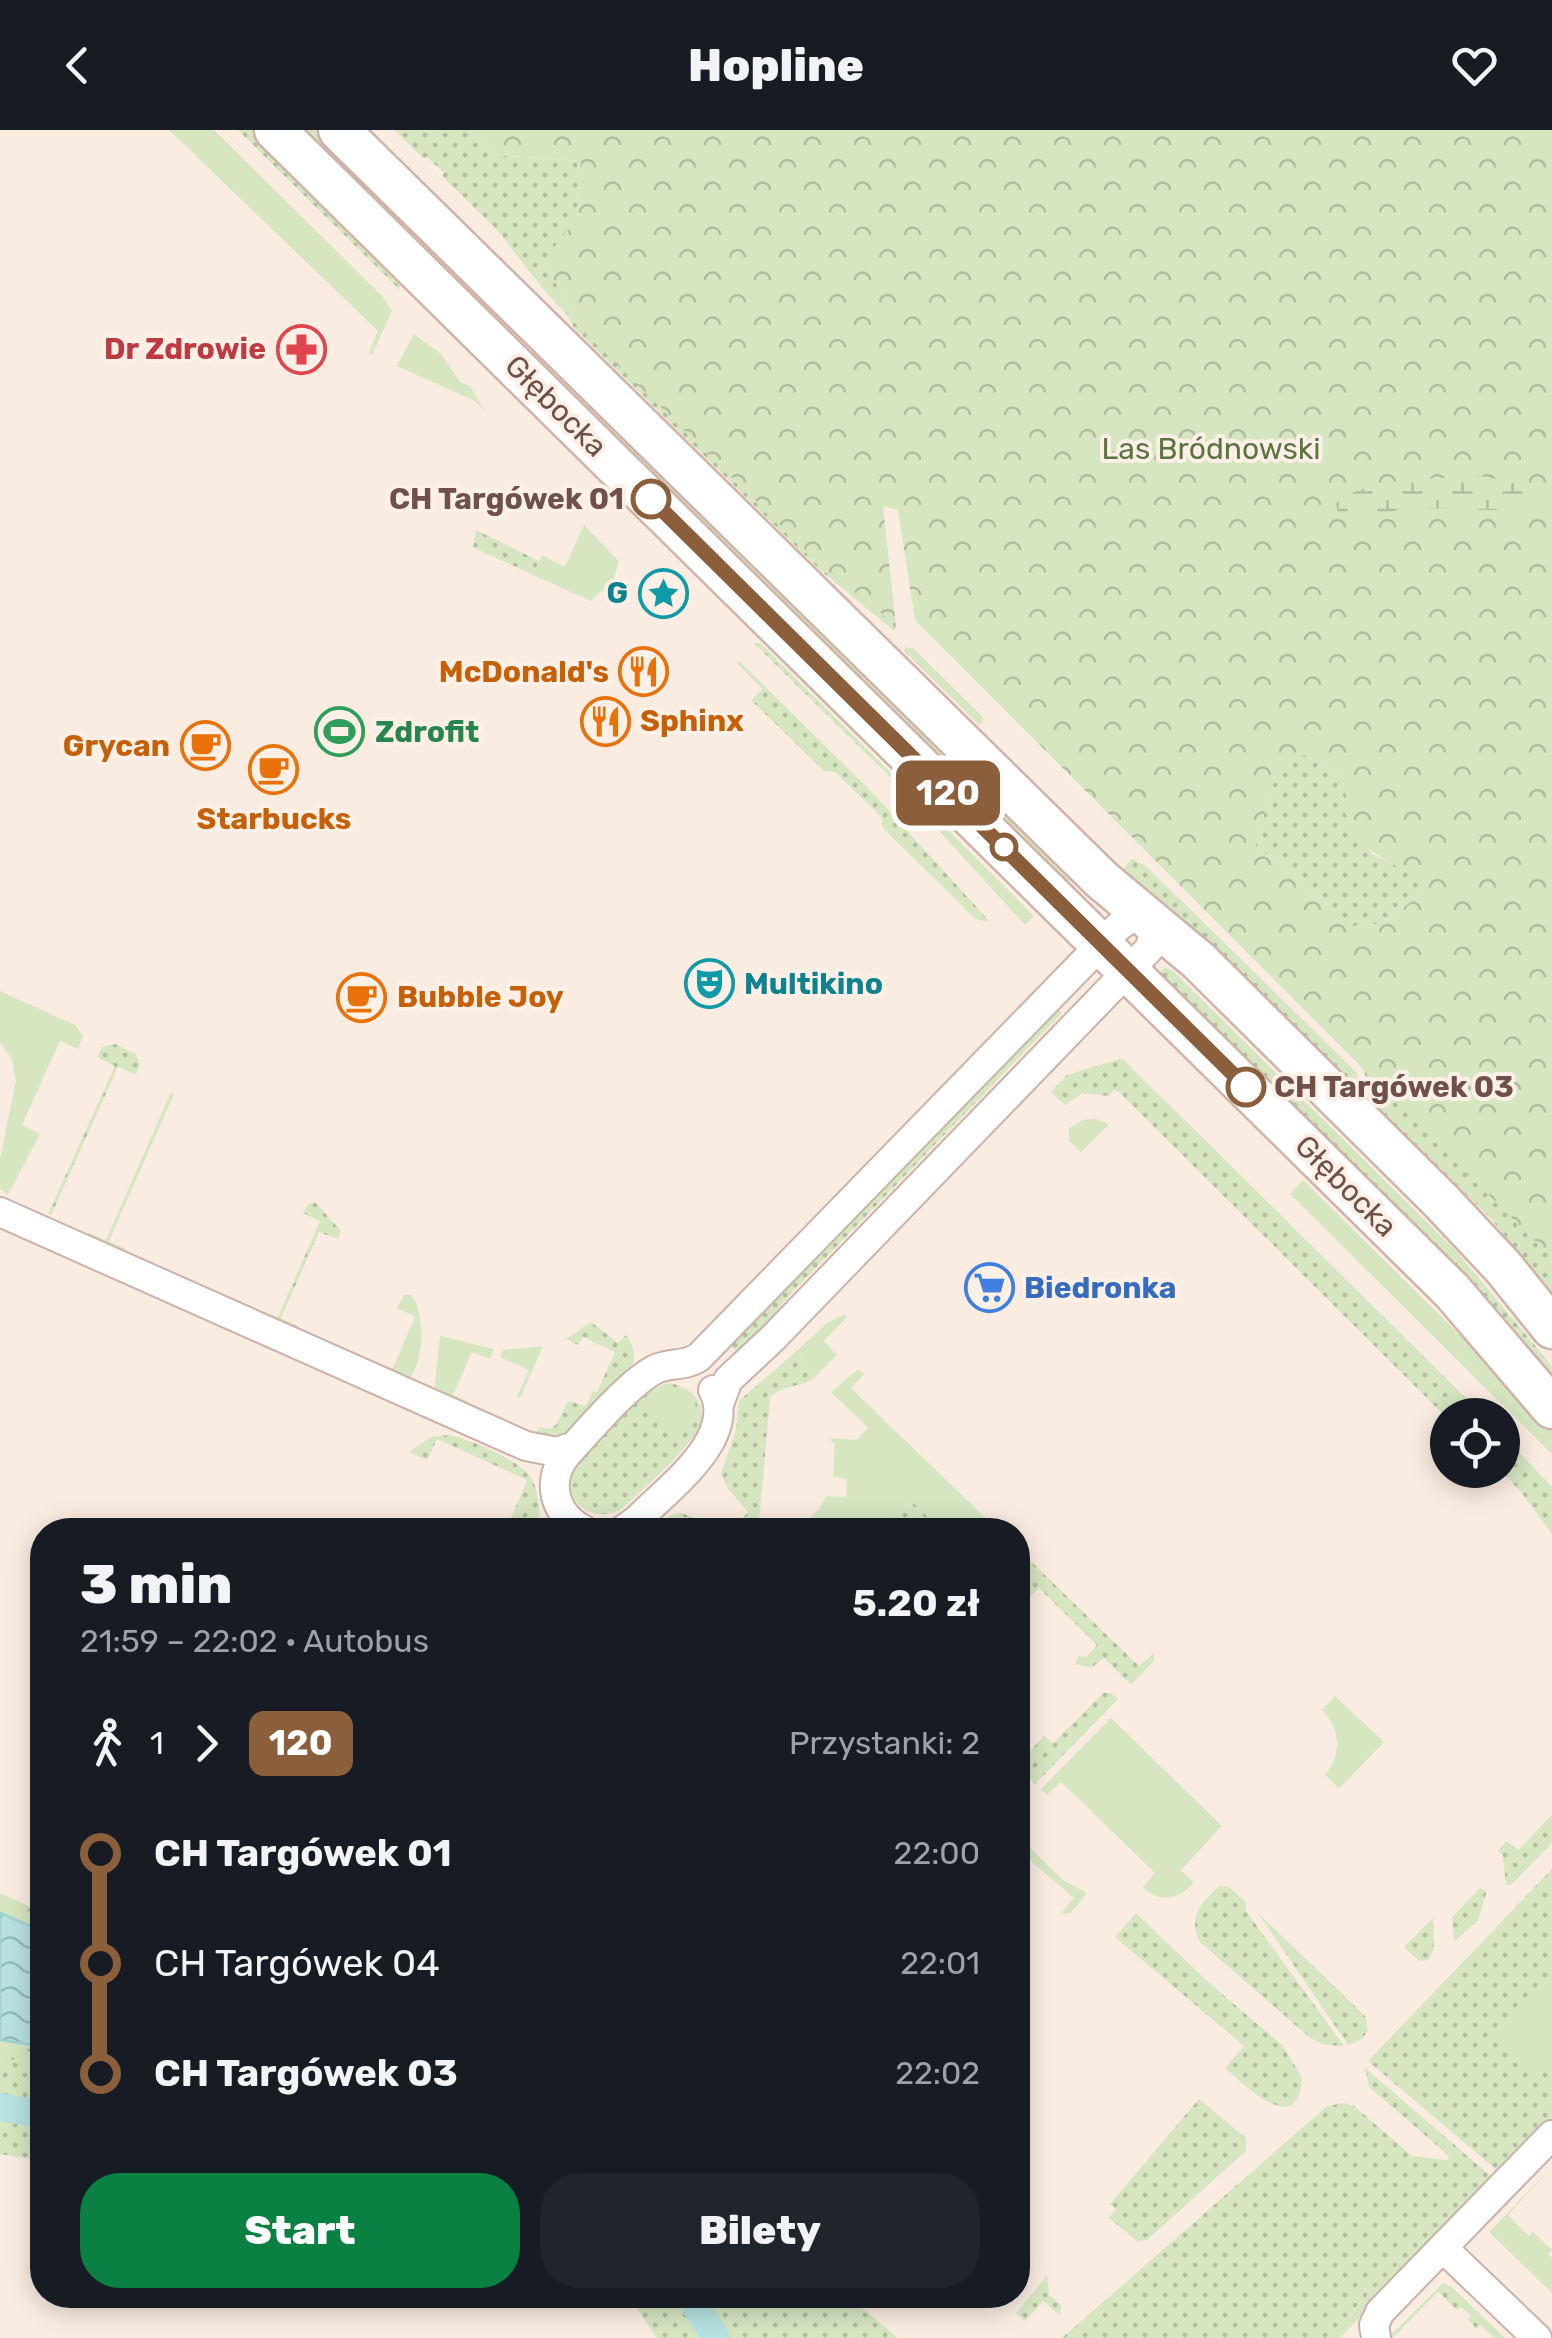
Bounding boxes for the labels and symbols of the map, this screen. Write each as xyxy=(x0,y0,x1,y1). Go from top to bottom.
pharmacy icon: Dr Zdrowie xyxy=(275,323,327,375)
place label: Dr Zdrowie xyxy=(104,331,266,367)
street label: Głębocka xyxy=(498,348,614,464)
park label: Las Bródnowski xyxy=(1101,431,1321,467)
marker: CH Targówek 01 xyxy=(632,480,670,518)
place label: CH Targówek 01 xyxy=(389,481,624,517)
place icon: G xyxy=(637,567,689,619)
place label: G xyxy=(606,575,628,611)
restaurant icon: McDonald's xyxy=(618,646,670,698)
place label: McDonald's xyxy=(439,654,609,690)
restaurant icon: Sphinx xyxy=(579,695,631,747)
place label: Sphinx xyxy=(640,703,744,739)
sports icon: Zdrofit xyxy=(314,706,366,758)
place label: Zdrofit xyxy=(375,714,479,750)
cafe icon: Grycan xyxy=(179,720,231,772)
place label: Grycan xyxy=(63,728,170,764)
cafe icon: Starbucks xyxy=(248,744,300,796)
line badge: 120 xyxy=(890,760,1006,826)
place label: Starbucks xyxy=(197,801,351,837)
unlabelled marker xyxy=(991,834,1017,860)
theatre icon: Multikino xyxy=(683,958,735,1010)
place label: Multikino xyxy=(744,966,883,1002)
cafe icon: Bubble Joy xyxy=(336,971,388,1023)
place label: Bubble Joy xyxy=(397,979,564,1015)
marker: CH Targówek 03 xyxy=(1227,1068,1265,1106)
place label: CH Targówek 03 xyxy=(1274,1069,1514,1105)
street label: Głębocka xyxy=(1288,1128,1404,1244)
supermarket icon: Biedronka xyxy=(963,1262,1015,1314)
place label: Biedronka xyxy=(1024,1270,1177,1306)

